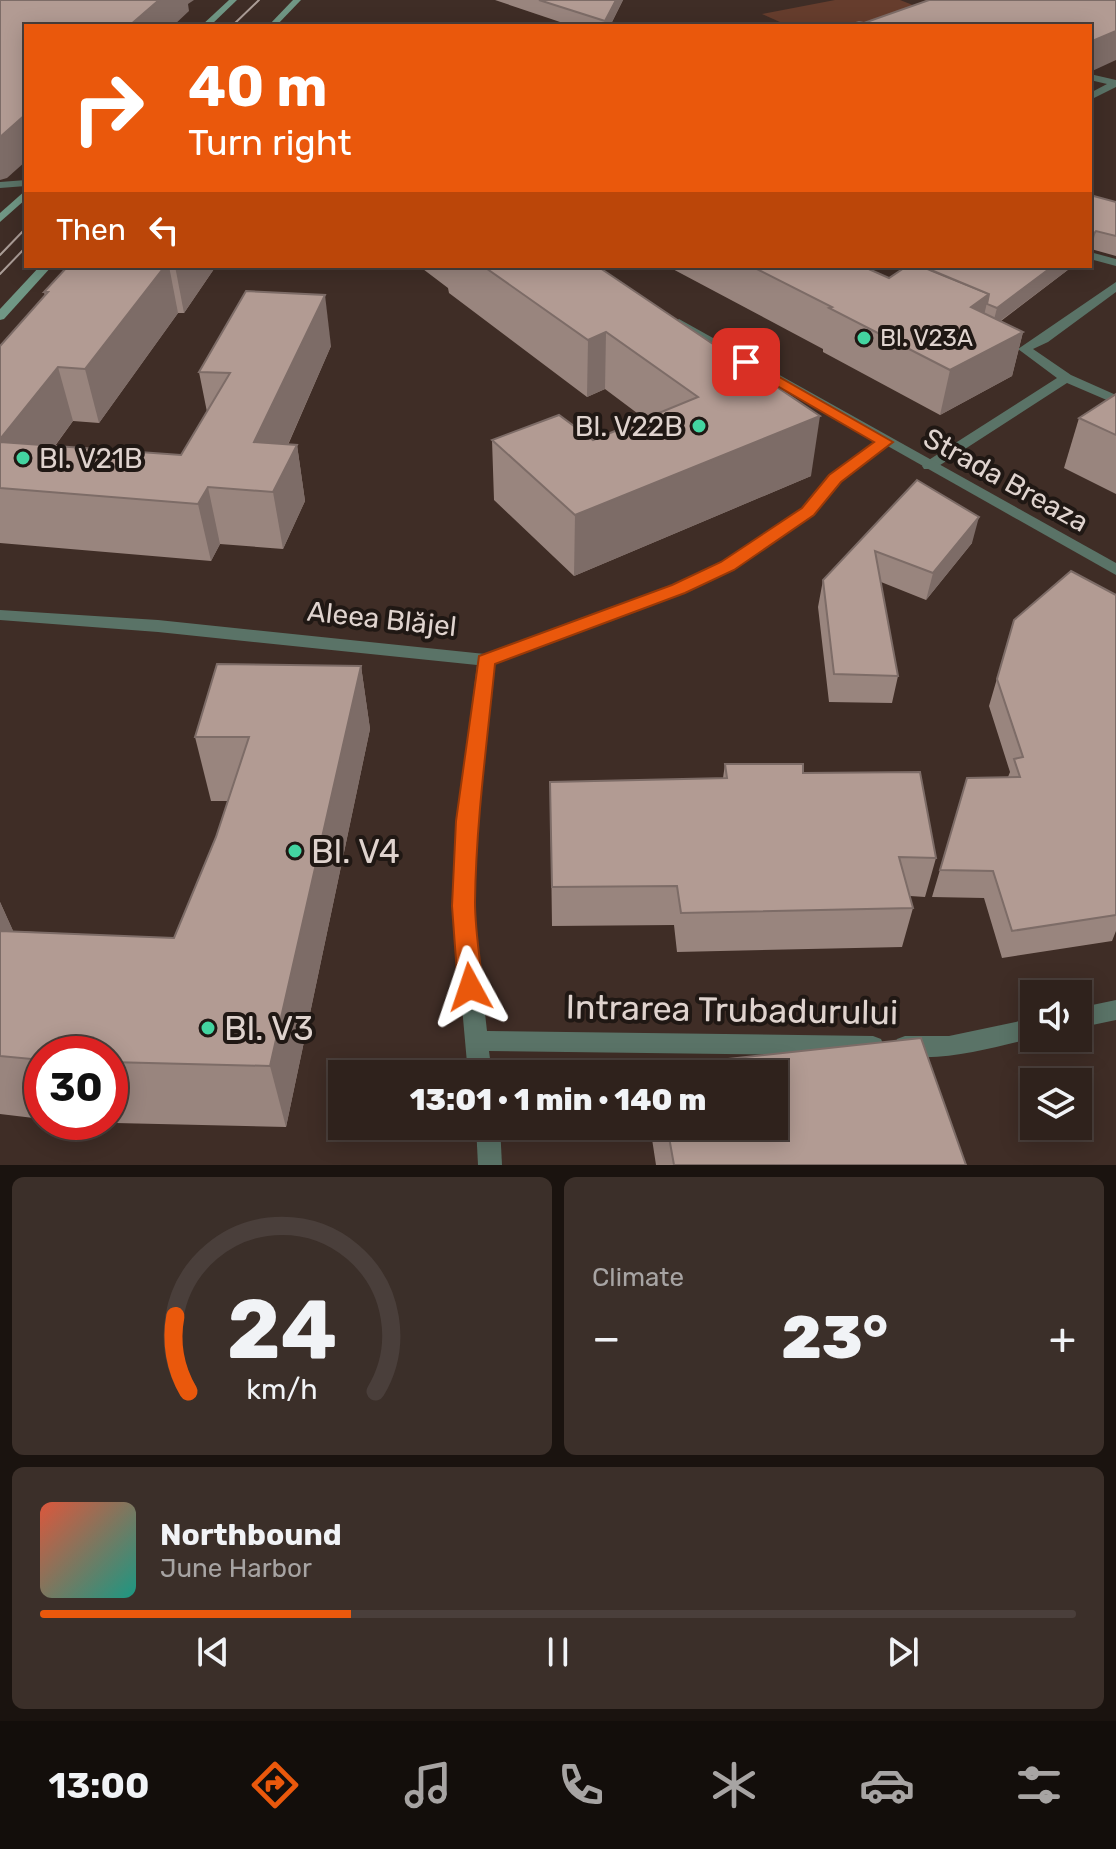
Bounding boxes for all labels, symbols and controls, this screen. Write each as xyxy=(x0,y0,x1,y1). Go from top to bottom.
text: 40 m xyxy=(188,54,328,120)
icon: right xyxy=(56,56,160,160)
text: Turn right xyxy=(188,121,352,164)
icon: left xyxy=(142,208,186,252)
text: Then xyxy=(56,212,126,248)
place label: Bl. V23A xyxy=(880,324,973,352)
pin xyxy=(712,328,780,396)
marker: Bl. V23A xyxy=(855,329,873,347)
icon: arrive xyxy=(724,340,768,384)
place label: Bl. V22B xyxy=(575,410,683,443)
marker: Bl. V22B xyxy=(690,417,708,435)
street label: Strada Breaza xyxy=(918,421,1094,539)
place label: Bl. V21B xyxy=(39,442,143,475)
marker: Bl. V21B xyxy=(14,449,32,467)
street label: Aleea Blăjel xyxy=(306,595,458,643)
place label: Bl. V4 xyxy=(311,831,400,872)
marker: Bl. V4 xyxy=(286,842,304,860)
position arrow xyxy=(428,945,512,1029)
map controls xyxy=(1020,980,1092,1140)
button: sound xyxy=(1020,980,1092,1052)
street label: Intrarea Trubadurului xyxy=(565,987,899,1033)
place label: Bl. V3 xyxy=(224,1008,314,1049)
marker: Bl. V3 xyxy=(199,1019,217,1037)
speed limit sign: 30 xyxy=(24,1036,128,1140)
button: layers xyxy=(1020,1068,1092,1140)
text: 13:01 · 1 min · 140 m xyxy=(410,1082,706,1118)
text: Climate xyxy=(592,1262,684,1293)
text: 24 xyxy=(227,1280,337,1379)
text: 23° xyxy=(781,1302,888,1373)
text: − xyxy=(592,1312,621,1364)
text: + xyxy=(1049,1312,1076,1364)
text: km/h xyxy=(246,1372,318,1406)
text: Northbound xyxy=(160,1517,342,1553)
text: June Harbor xyxy=(160,1553,312,1584)
icon: previous xyxy=(191,1630,235,1674)
icon: pause xyxy=(536,1630,580,1674)
icon: next xyxy=(881,1630,925,1674)
icon: directions xyxy=(247,1757,303,1813)
icon: music xyxy=(400,1757,456,1813)
icon: phone xyxy=(553,1757,609,1813)
icon: climate xyxy=(706,1757,762,1813)
icon: car xyxy=(859,1757,915,1813)
icon: filters xyxy=(1011,1757,1067,1813)
text: 13:00 xyxy=(48,1764,150,1807)

